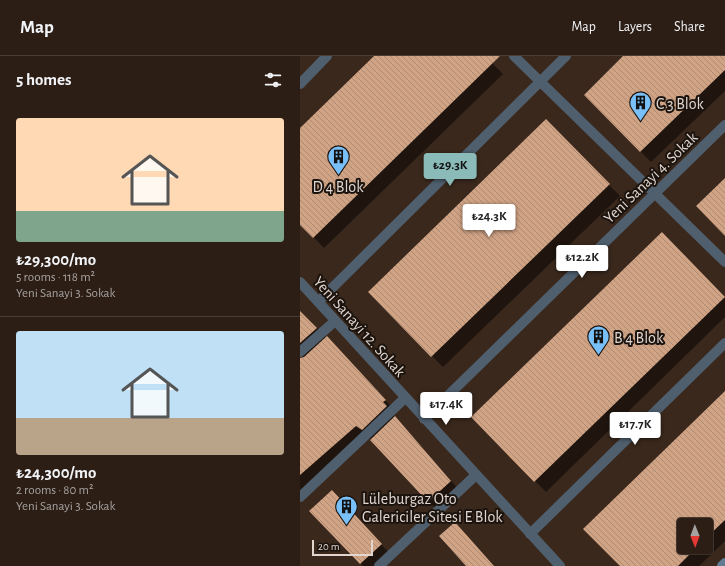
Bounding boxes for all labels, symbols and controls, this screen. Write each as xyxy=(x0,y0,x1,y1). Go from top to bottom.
text: Map xyxy=(20,18,54,37)
text: Map xyxy=(571,20,596,34)
text: Layers xyxy=(618,20,652,34)
text: Share xyxy=(674,20,705,34)
icon: filters xyxy=(262,69,284,91)
text: 5 homes xyxy=(16,71,72,88)
building icon: C 3 Blok xyxy=(628,90,654,123)
place label: C 3 Blok xyxy=(656,96,705,112)
street label: Yeni Sanayi 4. Sokak xyxy=(601,129,702,227)
building icon: D 4 Blok xyxy=(325,143,351,176)
icon: home xyxy=(114,144,186,216)
pin: ₺29.3K xyxy=(417,153,483,187)
text: ₺29.3K xyxy=(433,159,467,172)
place label: D 4 Blok xyxy=(312,179,364,195)
pin: ₺24.3K xyxy=(456,204,522,238)
text: ₺24.3K xyxy=(472,210,506,223)
pin: ₺12.2K xyxy=(549,245,615,279)
text: ₺29,300/mo xyxy=(16,251,96,268)
text: ₺12.2K xyxy=(565,251,599,264)
text: 5 rooms · 118 m² xyxy=(16,271,95,284)
street label: Yeni Sanayi 12. Sokak xyxy=(310,274,409,381)
text: Yeni Sanayi 3. Sokak xyxy=(16,287,116,300)
building icon: B 4 Blok xyxy=(585,324,611,357)
place label: B 4 Blok xyxy=(614,330,664,346)
icon: home xyxy=(114,357,186,429)
pin: ₺17.4K xyxy=(413,392,479,426)
text: ₺17.4K xyxy=(429,398,463,411)
pin: ₺17.7K xyxy=(602,412,668,446)
text: ₺17.7K xyxy=(619,418,651,431)
text: ₺24,300/mo xyxy=(16,464,96,481)
text: 2 rooms · 80 m² xyxy=(16,484,93,497)
place label: Lüleburgaz Oto Galericiler Sitesi E Blok xyxy=(362,491,503,525)
building icon: Lüleburgaz Oto Galericiler Sitesi E Blok xyxy=(333,494,359,527)
text: Yeni Sanayi 3. Sokak xyxy=(16,500,116,513)
north arrow xyxy=(677,518,713,554)
map controls xyxy=(677,518,713,554)
scale bar xyxy=(312,538,373,557)
text: 20 m xyxy=(318,541,339,552)

